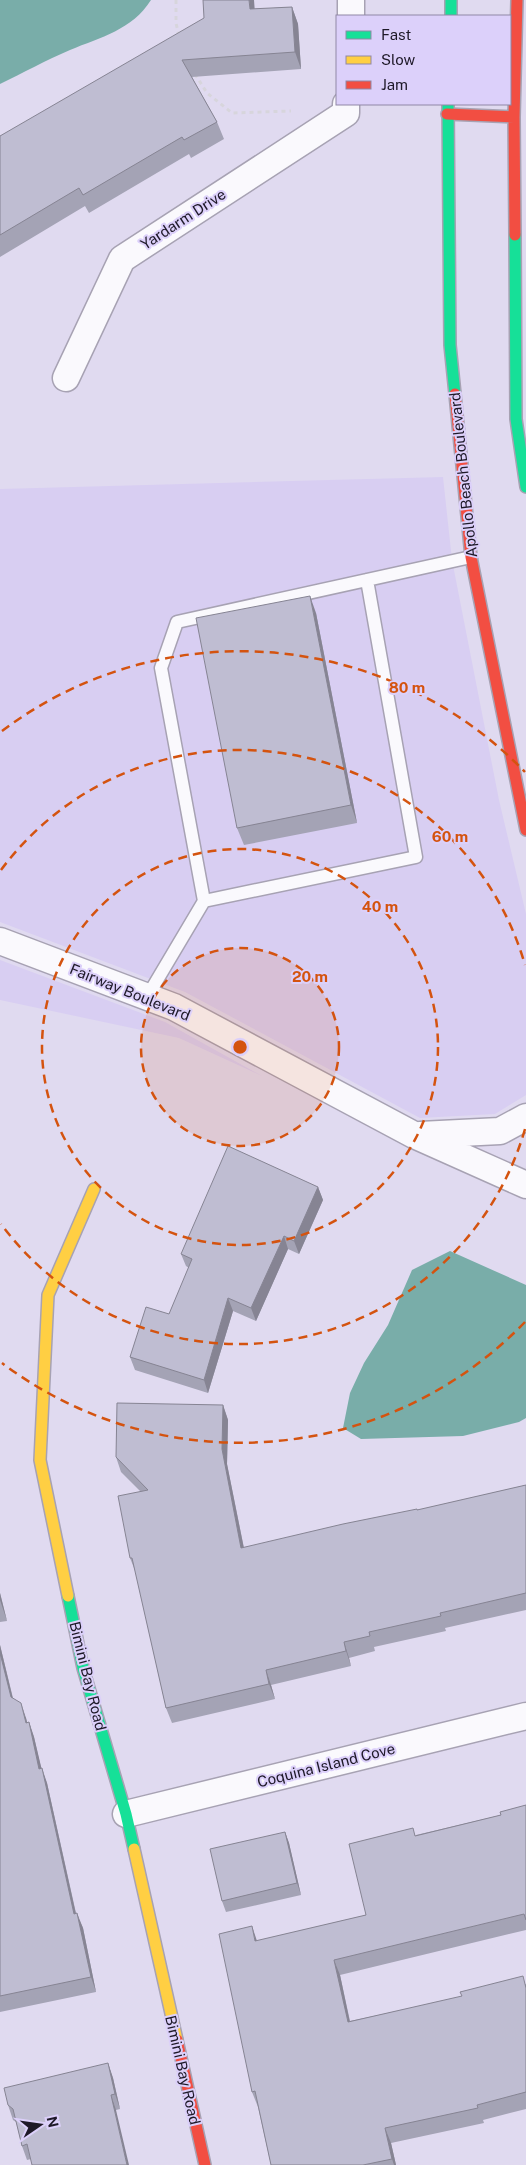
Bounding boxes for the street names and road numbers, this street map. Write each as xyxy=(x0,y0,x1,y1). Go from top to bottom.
street label: Yardarm Drive xyxy=(137,185,229,253)
street label: Apollo Beach Boulevard xyxy=(446,392,480,558)
street label: Fairway Boulevard xyxy=(67,960,193,1024)
street label: Bimini Bay Road xyxy=(66,1620,110,1732)
street label: Coquina Island Cove xyxy=(255,1740,397,1790)
street label: Bimini Bay Road xyxy=(162,2014,204,2126)

